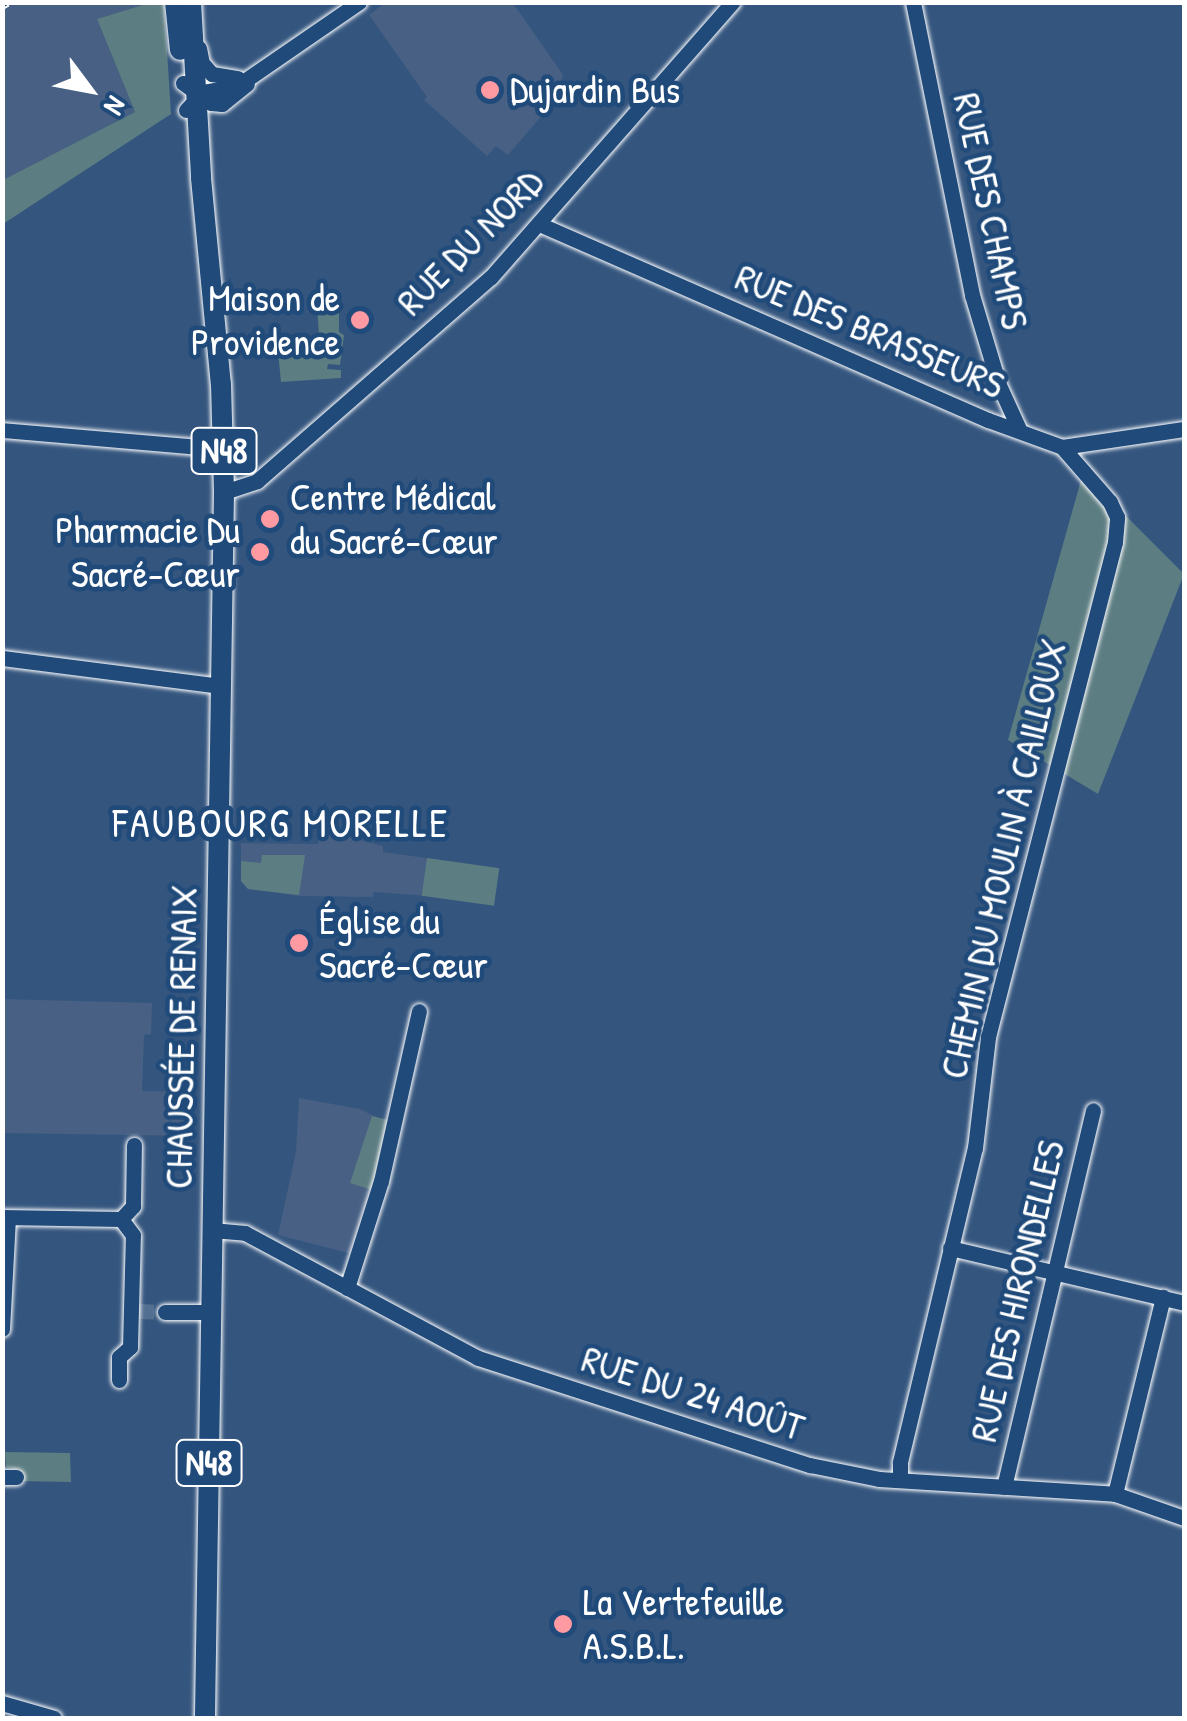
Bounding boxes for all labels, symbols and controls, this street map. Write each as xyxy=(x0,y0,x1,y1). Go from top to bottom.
north arrow xyxy=(40,40,140,140)
place label: Dujardin Bus xyxy=(510,67,680,113)
marker: Dujardin Bus xyxy=(479,79,501,101)
street label: RUE DES CHAMPS xyxy=(944,89,1038,333)
text: N xyxy=(95,90,136,122)
street label: RUE DU NORD xyxy=(387,159,553,325)
street label: RUE DES BRASSEURS xyxy=(729,254,1011,408)
place label: Maison de Providence xyxy=(191,275,340,364)
marker: Maison de Providence xyxy=(349,309,371,331)
road number: N48 xyxy=(189,421,259,481)
place label: Centre Médical du Sacré-Cœur xyxy=(290,474,498,564)
place label: Pharmacie Du Sacré-Cœur xyxy=(55,507,240,596)
marker: Centre Médical du Sacré-Cœur xyxy=(259,508,281,530)
marker: Pharmacie Du Sacré-Cœur xyxy=(249,541,271,563)
street label: CHEMIN DU MOULIN À CAILLOUX xyxy=(930,635,1076,1083)
district label: FAUBOURG MORELLE xyxy=(113,798,449,846)
street label: CHAUSSÉE DE RENAIX xyxy=(156,885,206,1189)
place label: Église du Sacré-Cœur xyxy=(319,898,488,988)
marker: Église du Sacré-Cœur xyxy=(288,932,310,954)
street label: RUE DES HIRONDELLES xyxy=(960,1136,1074,1446)
street label: RUE DU 24 AOÛT xyxy=(576,1336,810,1450)
road number: N48 xyxy=(174,1433,244,1493)
place label: La Vertefeuille A.S.B.L. xyxy=(583,1579,784,1668)
marker: La Vertefeuille A.S.B.L. xyxy=(552,1613,574,1635)

